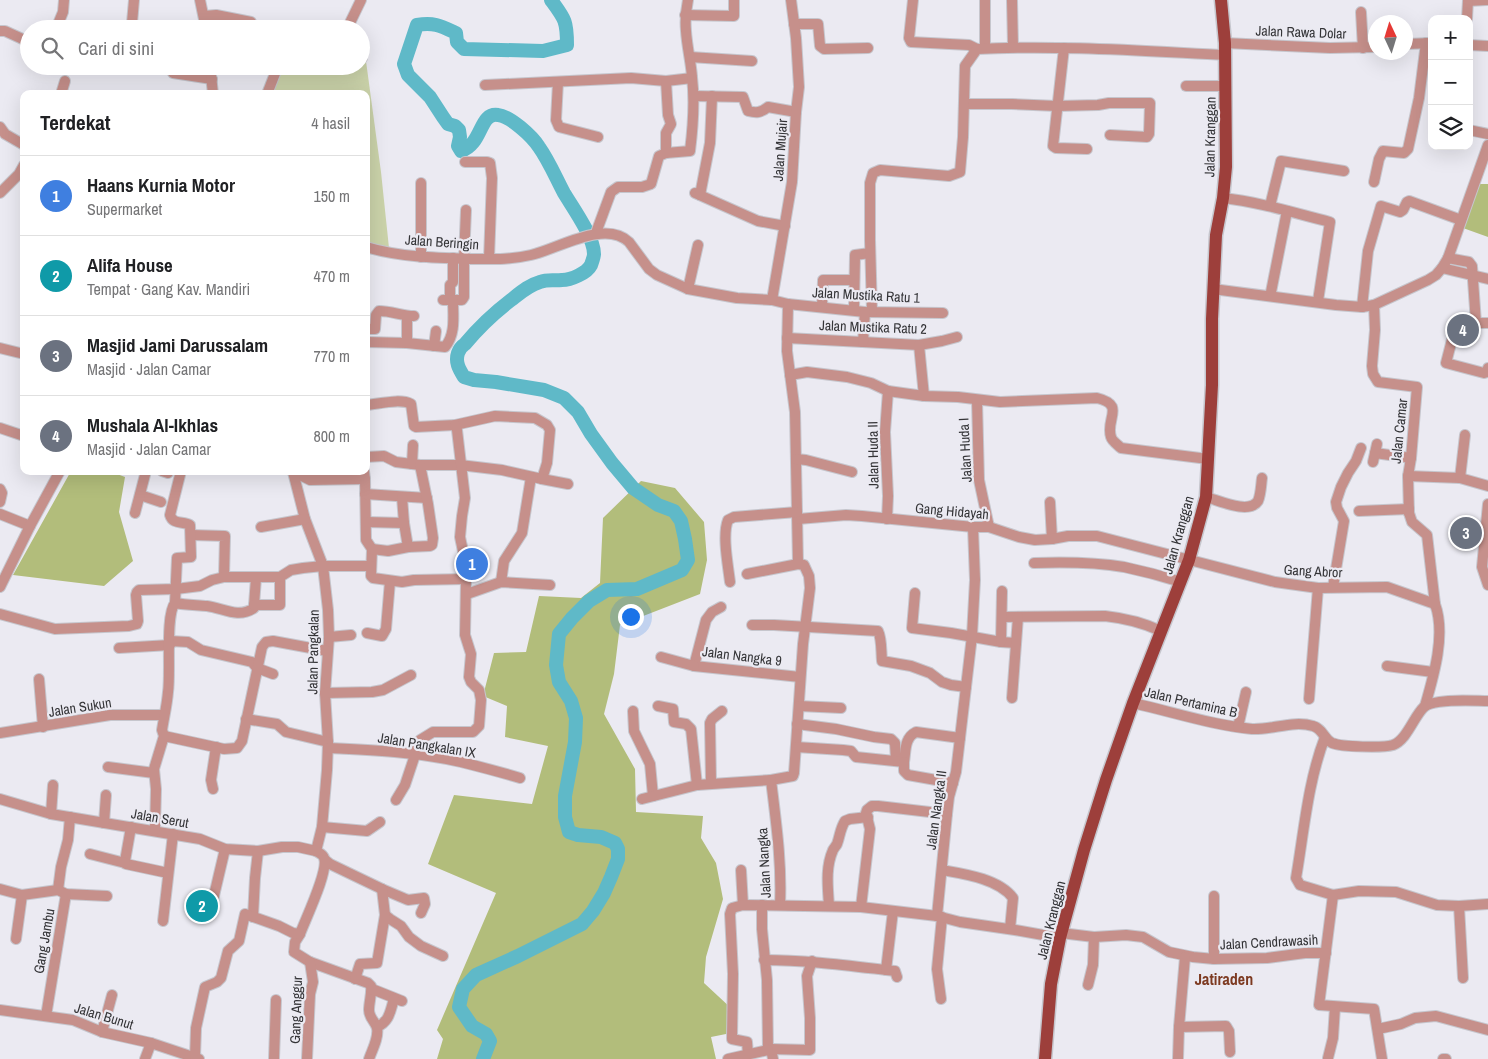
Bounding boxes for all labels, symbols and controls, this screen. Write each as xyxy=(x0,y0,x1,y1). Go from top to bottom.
north arrow xyxy=(1368,15,1413,60)
map controls xyxy=(1428,15,1473,150)
button: + xyxy=(1428,15,1473,60)
search box xyxy=(20,20,370,75)
street label: Jalan Rawa Dolar xyxy=(1255,21,1347,43)
icon: search xyxy=(38,34,66,62)
text: Cari di sini xyxy=(78,35,154,61)
button: − xyxy=(1428,60,1473,105)
street label: Jalan Kranggan xyxy=(1200,97,1220,177)
button: layers xyxy=(1428,105,1473,150)
text: Terdekat xyxy=(40,108,111,137)
text: 4 hasil xyxy=(311,112,350,134)
street label: Jalan Mujair xyxy=(769,118,791,182)
text: Haans Kurnia Motor xyxy=(87,172,235,198)
text: 1 xyxy=(52,185,60,207)
text: 150 m xyxy=(314,185,350,207)
text: Supermarket xyxy=(87,198,162,220)
street label: Jalan Beringin xyxy=(404,230,480,254)
text: Alifa House xyxy=(87,252,173,278)
text: 2 xyxy=(52,265,60,287)
text: 470 m xyxy=(314,265,350,287)
text: Tempat · Gang Kav. Mandiri xyxy=(87,278,250,300)
street label: Jalan Mustika Ratu 1 xyxy=(812,283,921,307)
pin: 4 xyxy=(1447,311,1479,349)
street label: Jalan Mustika Ratu 2 xyxy=(819,316,927,338)
text: Masjid Jami Darussalam xyxy=(87,332,268,358)
text: 3 xyxy=(52,345,60,367)
text: 770 m xyxy=(314,345,350,367)
text: Masjid · Jalan Camar xyxy=(87,358,211,380)
street label: Jalan Camar xyxy=(1387,398,1411,464)
text: Mushala Al-Ikhlas xyxy=(87,412,218,438)
street label: Jalan Huda I xyxy=(954,417,976,483)
street label: Jalan Huda II xyxy=(863,421,883,489)
text: 4 xyxy=(52,425,60,447)
text: 800 m xyxy=(314,425,350,447)
text: Masjid · Jalan Camar xyxy=(87,438,211,460)
street label: Jalan Kranggan xyxy=(1158,494,1198,576)
street label: Gang Hidayah xyxy=(914,499,990,523)
pin: 3 xyxy=(1450,514,1482,552)
pin: 1 xyxy=(456,545,488,583)
street label: Gang Abror xyxy=(1283,560,1343,582)
your location xyxy=(618,604,644,630)
street label: Jalan Pangkalan xyxy=(303,609,323,695)
street label: Jalan Nangka 9 xyxy=(701,642,783,670)
street label: Jalan Pertamina B xyxy=(1143,683,1239,721)
street label: Jalan Sukun xyxy=(47,693,113,721)
street label: Jalan Pangkalan IX xyxy=(377,728,478,762)
street label: Jalan Nangka II xyxy=(922,769,950,851)
street label: Jalan Serut xyxy=(130,804,190,832)
street label: Jalan Nangka xyxy=(753,827,775,899)
street label: Jalan Kranggan xyxy=(1033,879,1069,961)
pin: 2 xyxy=(186,887,218,925)
street label: Gang Jambu xyxy=(29,907,59,975)
street label: Jalan Cendrawasih xyxy=(1219,930,1319,954)
district label: Jatiraden xyxy=(1195,968,1253,990)
street label: Gang Anggur xyxy=(286,976,306,1044)
street label: Jalan Bunut xyxy=(72,999,136,1033)

